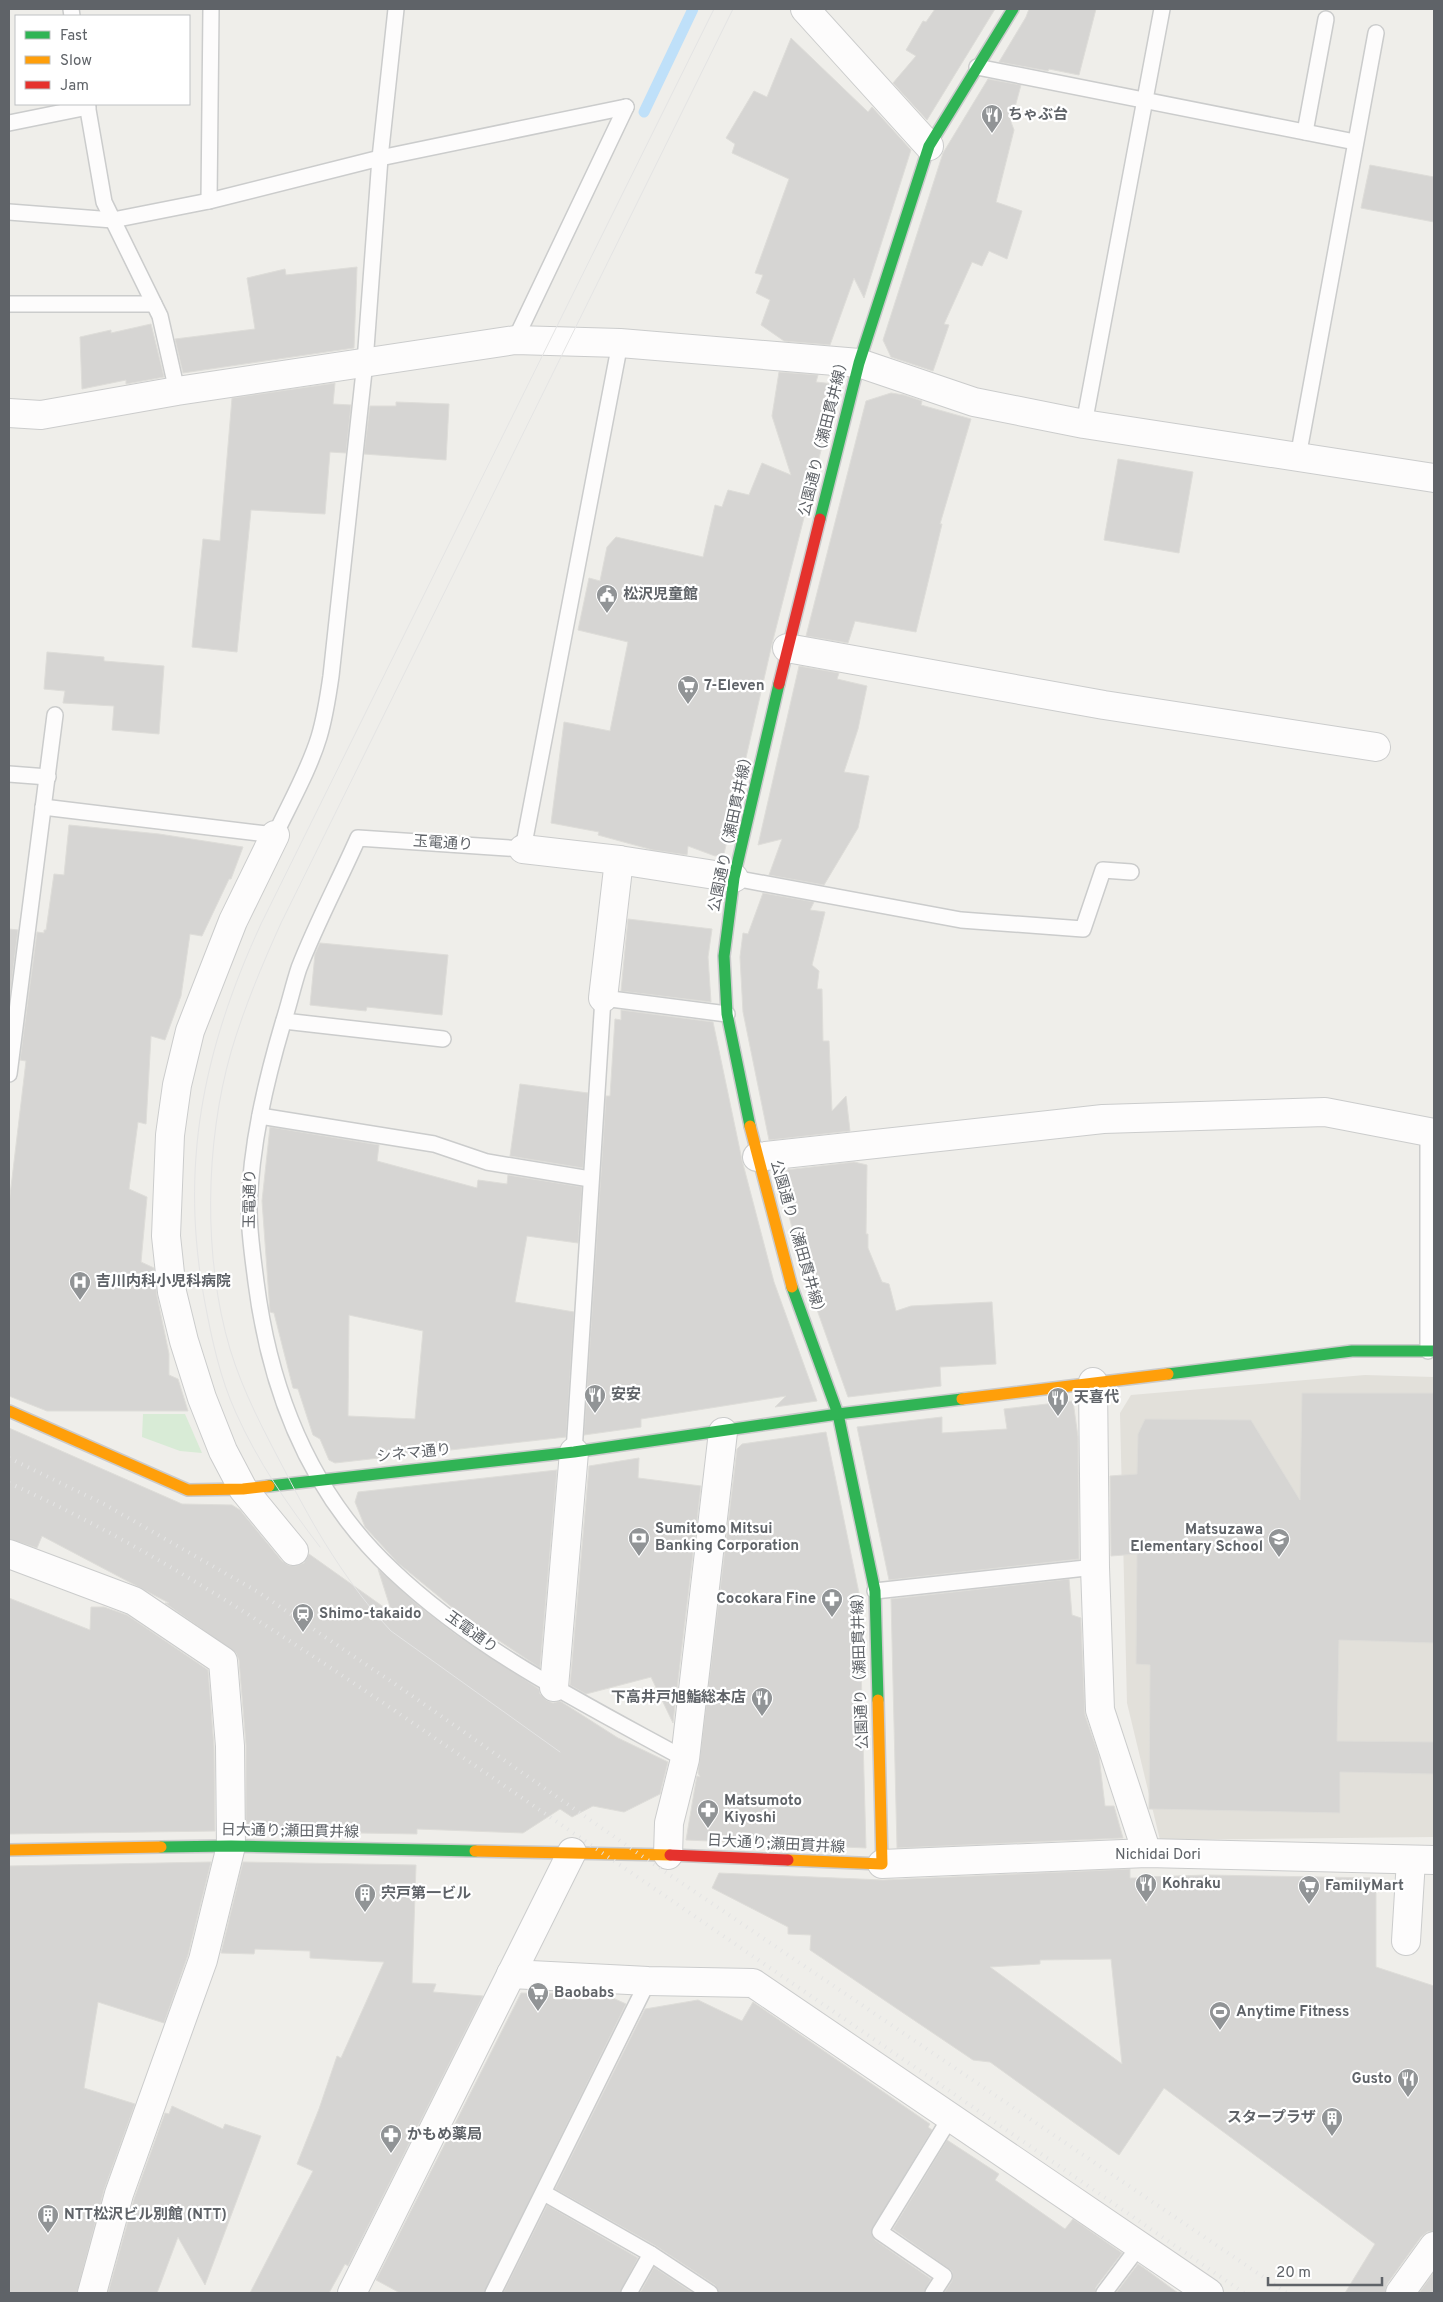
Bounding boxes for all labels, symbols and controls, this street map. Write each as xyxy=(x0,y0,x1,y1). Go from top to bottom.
legend xyxy=(15,15,190,105)
text: Fast xyxy=(60,27,88,46)
text: Slow xyxy=(60,52,92,71)
text: Jam xyxy=(60,77,89,96)
restaurant icon: ちゃぶ台 xyxy=(980,103,1004,134)
place label: ちゃぶ台 xyxy=(1008,106,1068,125)
street label: 公園通り（瀬田貫井線） xyxy=(795,353,854,518)
public building icon: 松沢児童館 xyxy=(595,583,619,614)
place label: 松沢児童館 xyxy=(623,586,698,605)
supermarket icon: 7-Eleven xyxy=(676,674,700,705)
place label: 7-Eleven xyxy=(704,677,765,696)
street label: 公園通り（瀬田貫井線） xyxy=(705,748,758,914)
street label: 玉電通り xyxy=(412,832,474,856)
street label: 公園通り（瀬田貫井線） xyxy=(765,1158,830,1322)
street label: 玉電通り xyxy=(241,1169,261,1229)
hospital icon: 吉川内科小児科病院 xyxy=(68,1270,92,1301)
place label: 吉川内科小児科病院 xyxy=(96,1273,231,1292)
restaurant icon: 安安 xyxy=(583,1383,607,1414)
place label: 安安 xyxy=(611,1386,641,1405)
restaurant icon: 天喜代 xyxy=(1046,1386,1070,1417)
place label: 天喜代 xyxy=(1074,1388,1119,1408)
street label: シネマ通り xyxy=(376,1441,452,1467)
place label: Sumitomo Mitsui Banking Corporation xyxy=(655,1520,799,1556)
place label: Matsuzawa Elementary School xyxy=(1130,1521,1263,1557)
bank icon: Sumitomo Mitsui Banking Corporation xyxy=(627,1526,651,1557)
school or university icon: Matsuzawa Elementary School xyxy=(1267,1527,1291,1558)
street label: 公園通り（瀬田貫井線） xyxy=(848,1584,873,1750)
pharmacy icon: Cocokara Fine xyxy=(820,1587,844,1618)
place label: Cocokara Fine xyxy=(716,1590,816,1609)
station icon: Shimo-takaido xyxy=(291,1602,315,1633)
place label: Shimo-takaido xyxy=(319,1605,422,1624)
street label: 玉電通り xyxy=(441,1608,501,1658)
restaurant icon: 下高井戸旭鮨総本店 xyxy=(750,1686,774,1717)
place label: 下高井戸旭鮨総本店 xyxy=(611,1688,746,1708)
place label: Matsumoto Kiyoshi xyxy=(724,1792,802,1828)
pharmacy icon: Matsumoto Kiyoshi xyxy=(696,1798,720,1829)
street label: 日大通り;瀬田貫井線 xyxy=(221,1820,359,1843)
street label: 日大通り;瀬田貫井線 xyxy=(706,1831,846,1858)
street label: Nichidai Dori xyxy=(1115,1846,1201,1865)
restaurant icon: Kohraku xyxy=(1134,1872,1158,1903)
supermarket icon: FamilyMart xyxy=(1297,1874,1321,1905)
place label: Kohraku xyxy=(1162,1875,1221,1894)
place label: FamilyMart xyxy=(1325,1877,1404,1896)
building icon: 宍戸第一ビル xyxy=(353,1882,377,1913)
place label: 宍戸第一ビル xyxy=(381,1885,471,1904)
supermarket icon: Baobabs xyxy=(526,1981,550,2012)
place label: Baobabs xyxy=(554,1984,614,2003)
sports icon: Anytime Fitness xyxy=(1208,2000,1232,2031)
place label: Anytime Fitness xyxy=(1236,2003,1349,2022)
restaurant icon: Gusto xyxy=(1396,2067,1420,2098)
place label: Gusto xyxy=(1351,2070,1392,2089)
building icon: スタープラザ xyxy=(1320,2106,1344,2137)
place label: スタープラザ xyxy=(1227,2109,1316,2128)
pharmacy icon: かもめ薬局 xyxy=(379,2123,403,2154)
place label: かもめ薬局 xyxy=(407,2126,482,2145)
building icon: NTT松沢ビル別館 (NTT) xyxy=(36,2203,60,2234)
place label: NTT松沢ビル別館 (NTT) xyxy=(64,2206,227,2225)
scale bar xyxy=(1268,2254,1382,2286)
text: 20 m xyxy=(1276,2264,1311,2283)

